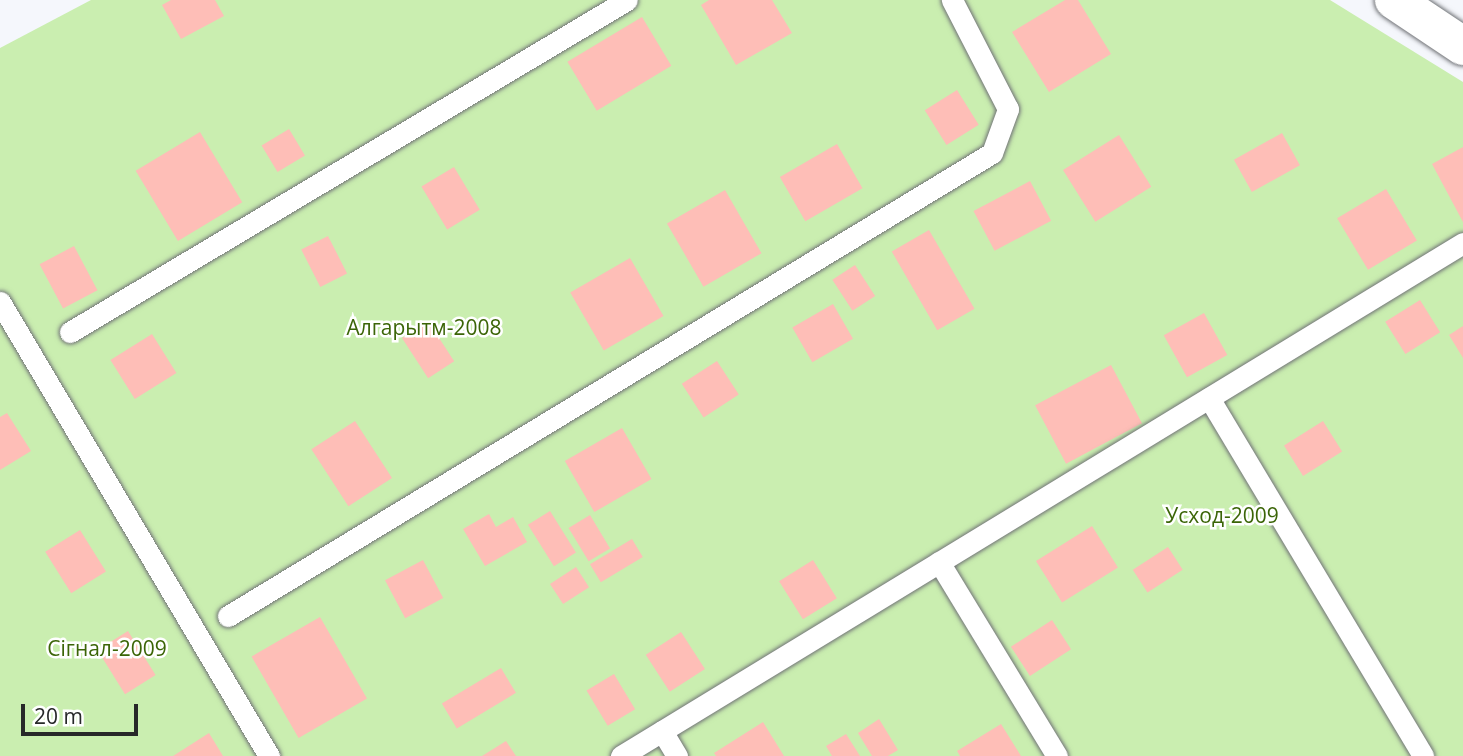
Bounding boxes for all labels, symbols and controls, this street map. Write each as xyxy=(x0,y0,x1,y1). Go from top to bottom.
park label: Алгарытм-2008 xyxy=(346,314,502,340)
park label: Усход-2009 xyxy=(1165,502,1279,528)
park label: Сігнал-2009 xyxy=(47,635,167,661)
scale bar xyxy=(24,690,142,734)
text: 20 m xyxy=(34,702,83,730)

